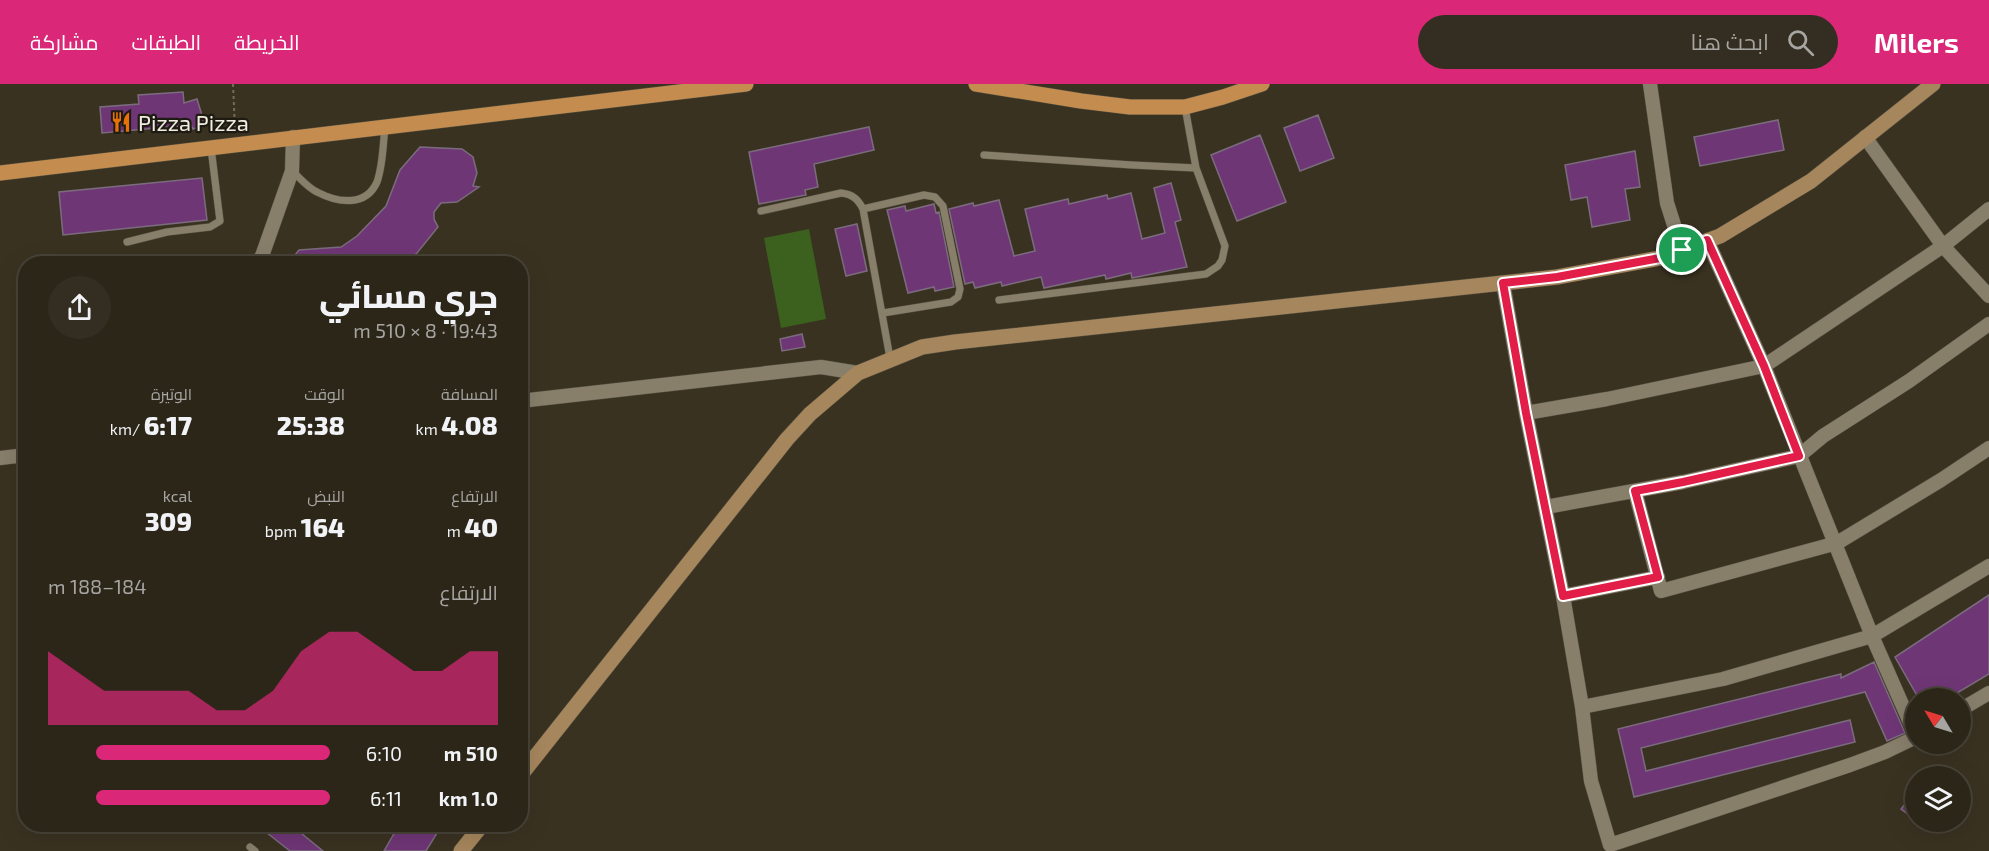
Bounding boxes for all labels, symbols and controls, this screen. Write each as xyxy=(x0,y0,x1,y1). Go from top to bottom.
search box xyxy=(1418,15,1838,69)
text: Milers xyxy=(1874,25,1959,59)
icon: search xyxy=(1784,26,1817,59)
text: ابحث هنا xyxy=(1690,28,1769,54)
text: مشاركة xyxy=(30,29,99,54)
text: الطبقات xyxy=(132,29,201,54)
text: الخريطة xyxy=(234,29,300,54)
place label: Pizza Pizza xyxy=(138,109,249,135)
restaurant icon: Pizza Pizza xyxy=(109,110,133,134)
pin xyxy=(1656,224,1707,275)
icon: arrive xyxy=(1665,233,1698,266)
text: جري مسائي xyxy=(319,275,498,315)
button: share xyxy=(48,276,111,339)
text: 19:43 · 8 × 510 m xyxy=(353,318,498,342)
text: الوتيرة xyxy=(151,384,192,403)
text: الوقت xyxy=(304,384,345,403)
text: المسافة xyxy=(441,384,498,403)
text: 6:17 xyxy=(144,409,192,440)
text: 25:38 xyxy=(277,409,345,440)
text: 4.08 xyxy=(441,409,498,440)
text: /km xyxy=(110,419,144,438)
text: km xyxy=(416,419,441,438)
text: kcal xyxy=(163,486,192,505)
text: النبض xyxy=(307,486,345,505)
text: الارتفاع xyxy=(451,486,498,505)
text: 309 xyxy=(145,505,192,536)
text: 164 xyxy=(301,511,345,542)
text: 40 xyxy=(464,511,498,542)
text: bpm xyxy=(265,521,301,540)
text: m xyxy=(447,521,464,540)
text: 184–188 m xyxy=(48,574,147,598)
text: الارتفاع xyxy=(439,580,498,604)
north arrow xyxy=(1905,688,1971,754)
map controls xyxy=(1905,688,1971,832)
text: 6:10 xyxy=(366,741,402,765)
text: 510 m xyxy=(444,741,498,765)
button: layers xyxy=(1905,766,1971,832)
text: 6:11 xyxy=(370,786,402,810)
text: 1.0 km xyxy=(439,786,498,810)

